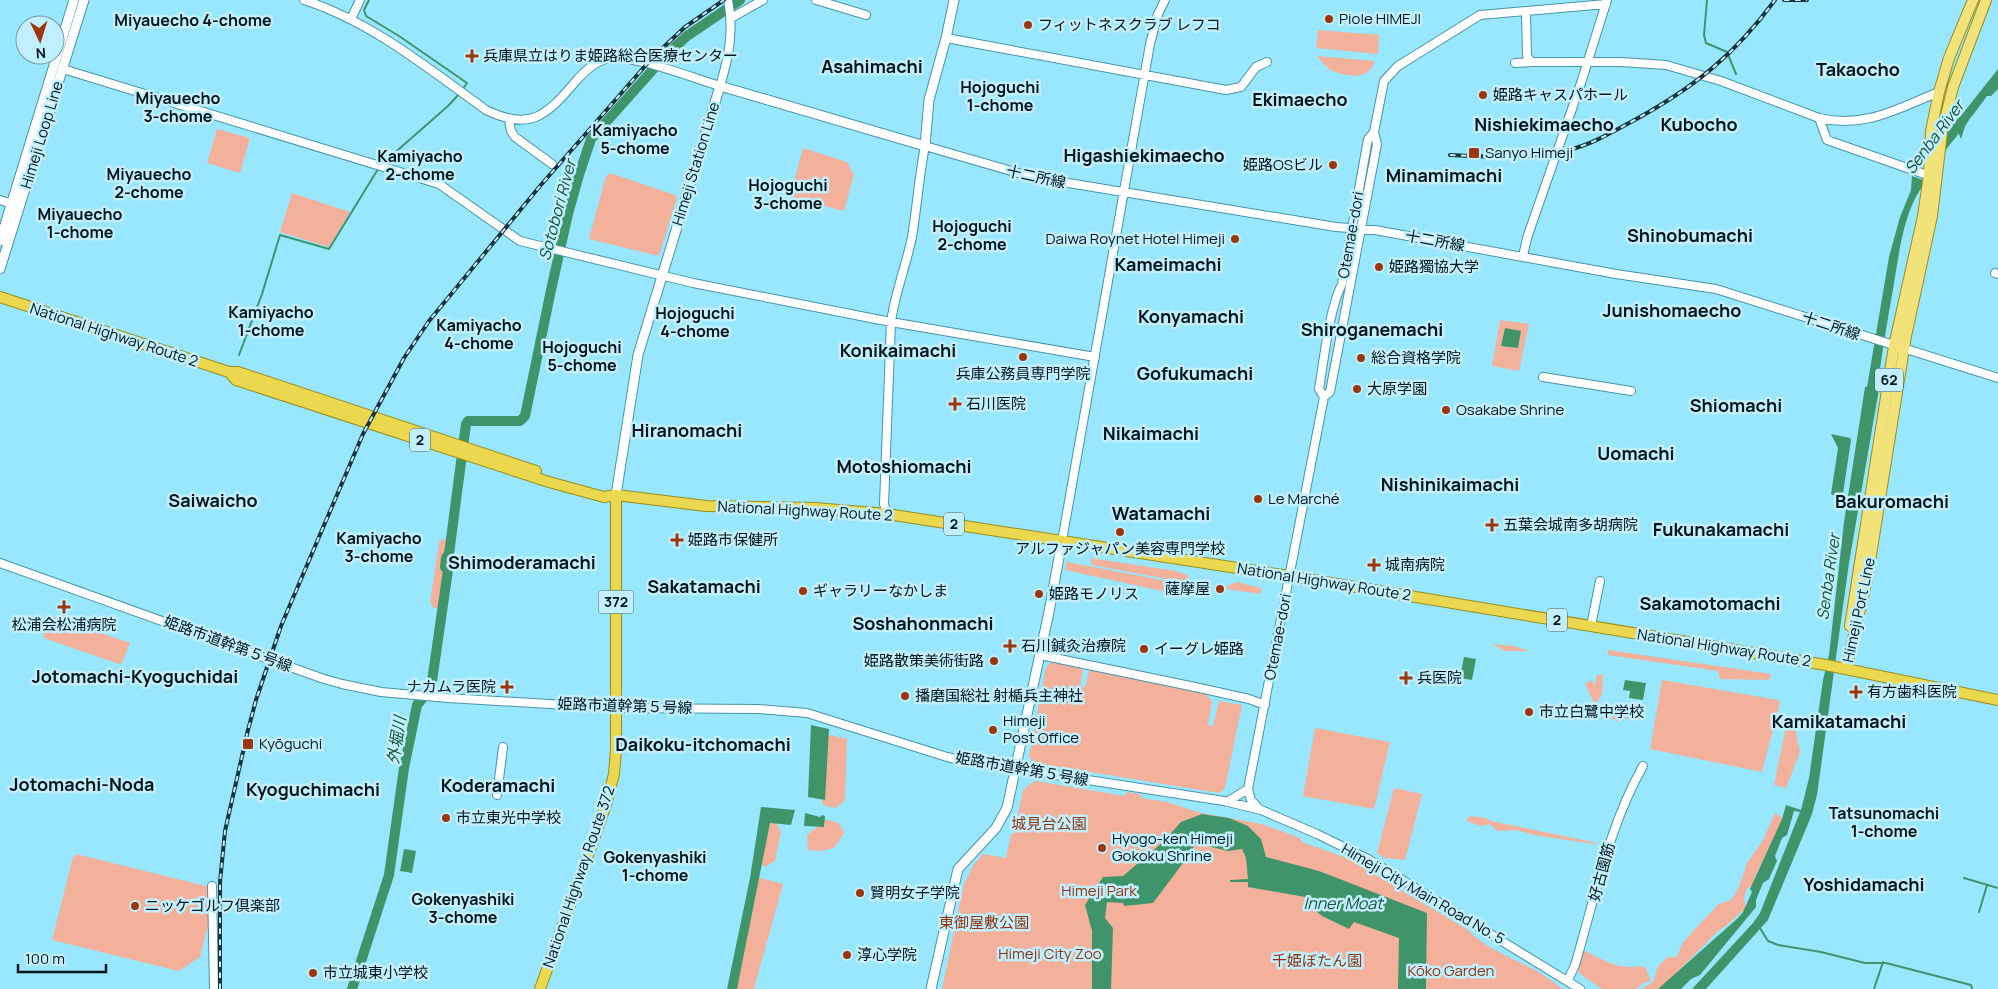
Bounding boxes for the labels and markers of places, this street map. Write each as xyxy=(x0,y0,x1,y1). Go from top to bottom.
place label: Piole HIMEJI xyxy=(1339,8,1421,29)
marker: Piole HIMEJI xyxy=(1323,13,1335,25)
place label: フィットネスクラブ レフコ xyxy=(1038,14,1221,35)
marker: フィットネスクラブ レフコ xyxy=(1022,19,1034,31)
place label: 兵庫県立はりま姫路総合医療センター xyxy=(483,45,738,66)
marker: 兵庫県立はりま姫路総合医療センター xyxy=(465,49,479,63)
place label: 姫路キャスパホール xyxy=(1493,84,1628,105)
marker: 姫路キャスパホール xyxy=(1477,89,1489,101)
place label: Sanyo Himeji xyxy=(1485,142,1573,163)
marker: Sanyo Himeji xyxy=(1467,146,1481,160)
place label: 姫路OSビル xyxy=(1243,154,1323,175)
marker: 姫路OSビル xyxy=(1327,159,1339,171)
place label: Daiwa Roynet Hotel Himeji xyxy=(1046,228,1225,249)
marker: Daiwa Roynet Hotel Himeji xyxy=(1229,233,1241,245)
place label: 姫路獨協大学 xyxy=(1389,256,1479,277)
marker: 姫路獨協大学 xyxy=(1373,261,1385,273)
place label: 総合資格学院 xyxy=(1371,347,1461,368)
marker: 兵庫公務員専門学院 xyxy=(1017,351,1029,363)
marker: 総合資格学院 xyxy=(1355,352,1367,364)
place label: 兵庫公務員専門学院 xyxy=(955,363,1091,384)
place label: 大原学園 xyxy=(1367,378,1427,399)
marker: 大原学園 xyxy=(1351,383,1363,395)
place label: 石川医院 xyxy=(966,393,1026,414)
marker: 石川医院 xyxy=(948,397,962,411)
place label: Osakabe Shrine xyxy=(1456,399,1564,420)
marker: Osakabe Shrine xyxy=(1440,404,1452,416)
place label: Le Marché xyxy=(1268,488,1340,509)
marker: Le Marché xyxy=(1252,493,1264,505)
place label: 五葉会城南多胡病院 xyxy=(1503,514,1638,535)
marker: 五葉会城南多胡病院 xyxy=(1485,518,1499,532)
marker: アルファジャパン美容専門学校 xyxy=(1114,526,1126,538)
place label: 姫路市保健所 xyxy=(688,529,778,550)
marker: 姫路市保健所 xyxy=(670,533,684,547)
place label: アルファジャパン美容専門学校 xyxy=(1015,538,1225,559)
place label: 城南病院 xyxy=(1385,554,1445,575)
marker: 城南病院 xyxy=(1367,558,1381,572)
place label: 薩摩屋 xyxy=(1165,578,1210,599)
place label: ギャラリーなかしま xyxy=(813,580,948,601)
place label: 姫路モノリス xyxy=(1049,583,1139,604)
marker: 薩摩屋 xyxy=(1214,583,1226,595)
marker: ギャラリーなかしま xyxy=(797,585,809,597)
marker: 姫路モノリス xyxy=(1033,588,1045,600)
marker: 松浦会松浦病院 xyxy=(57,600,71,614)
place label: 松浦会松浦病院 xyxy=(11,614,117,635)
place label: 石川鍼灸治療院 xyxy=(1021,635,1126,656)
place label: イーグレ姫路 xyxy=(1154,638,1244,659)
marker: 石川鍼灸治療院 xyxy=(1003,639,1017,653)
marker: イーグレ姫路 xyxy=(1138,643,1150,655)
place label: 姫路散策美術街路 xyxy=(864,650,984,671)
marker: 姫路散策美術街路 xyxy=(988,655,1000,667)
place label: 兵医院 xyxy=(1417,667,1462,688)
marker: 兵医院 xyxy=(1399,671,1413,685)
place label: ナカムラ医院 xyxy=(407,676,496,697)
marker: ナカムラ医院 xyxy=(500,680,514,694)
place label: 有方歯科医院 xyxy=(1867,681,1957,702)
place label: 播磨国総社 射楯兵主神社 xyxy=(915,685,1083,706)
marker: 有方歯科医院 xyxy=(1849,685,1863,699)
marker: 播磨国総社 射楯兵主神社 xyxy=(899,690,911,702)
place label: 市立白鷺中学校 xyxy=(1539,701,1644,722)
marker: 市立白鷺中学校 xyxy=(1523,706,1535,718)
place label: Himeji Post Office xyxy=(1003,710,1079,748)
marker: Himeji Post Office xyxy=(987,724,999,736)
place label: Kyōguchi xyxy=(259,733,322,754)
marker: Kyōguchi xyxy=(241,737,255,751)
place label: 市立東光中学校 xyxy=(456,807,561,828)
marker: 市立東光中学校 xyxy=(440,812,452,824)
place label: Hyogo-ken Himeji Gokoku Shrine xyxy=(1112,828,1233,866)
marker: Hyogo-ken Himeji Gokoku Shrine xyxy=(1096,842,1108,854)
place label: 賢明女子学院 xyxy=(870,882,960,903)
marker: 賢明女子学院 xyxy=(854,887,866,899)
place label: ニッケゴルフ倶楽部 xyxy=(145,895,280,916)
marker: ニッケゴルフ倶楽部 xyxy=(129,900,141,912)
place label: 淳心学院 xyxy=(857,944,917,965)
marker: 淳心学院 xyxy=(841,949,853,961)
place label: 市立城東小学校 xyxy=(323,962,428,983)
marker: 市立城東小学校 xyxy=(307,967,319,979)

